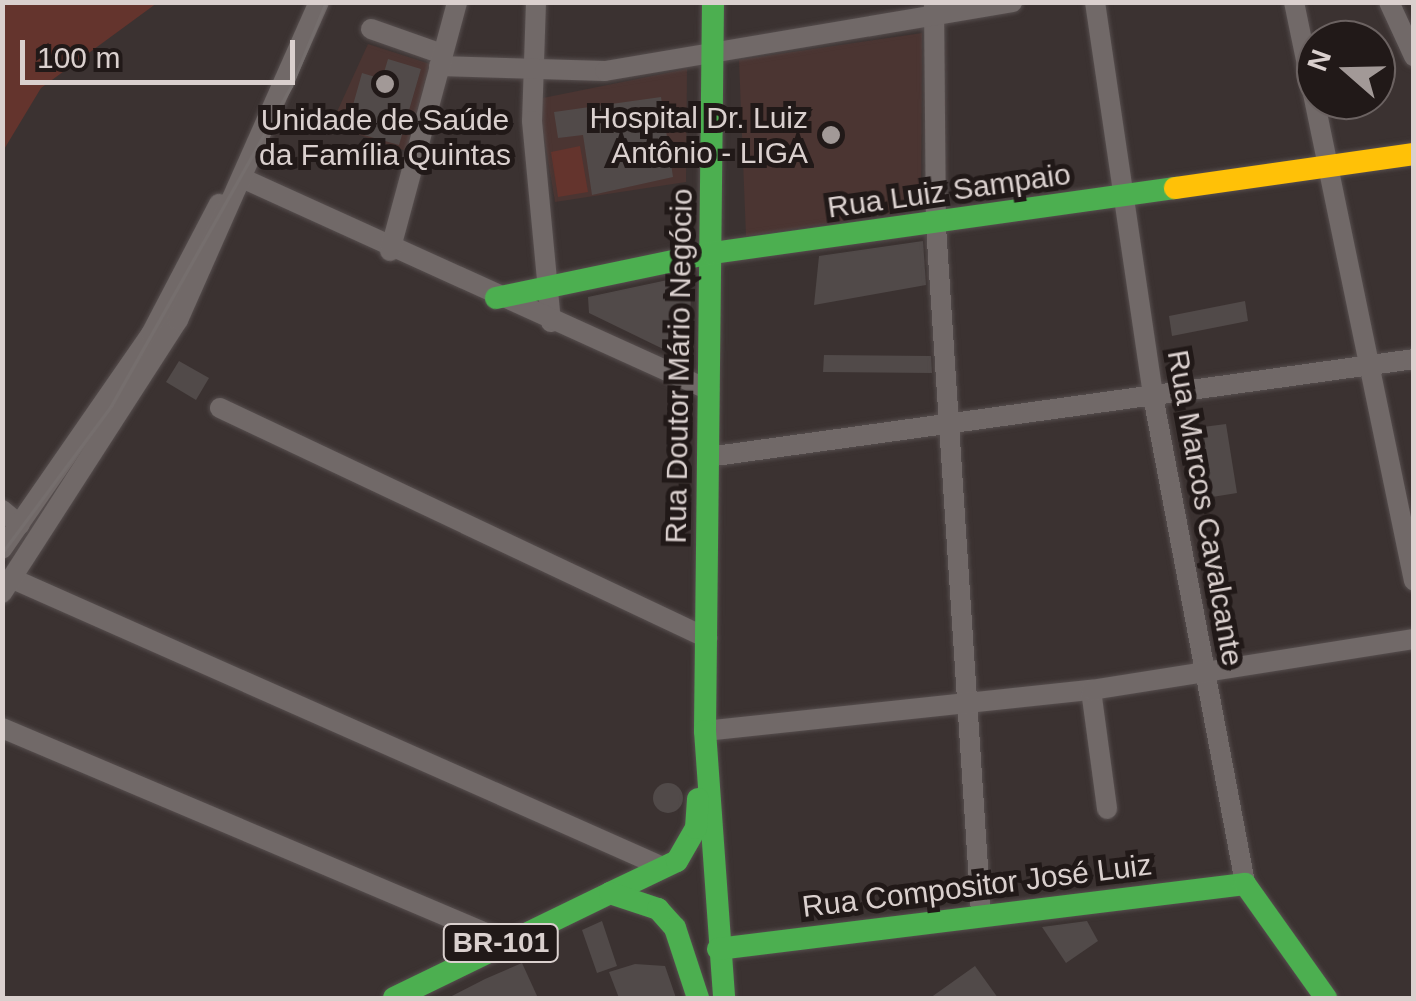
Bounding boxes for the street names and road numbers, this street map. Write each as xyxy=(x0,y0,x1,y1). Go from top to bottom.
street label: Rua Luiz Sampaio xyxy=(825,156,1073,226)
street label: Rua Doutor Mário Negócio xyxy=(658,188,700,544)
street label: Rua Marcos Cavalcante xyxy=(1159,347,1251,669)
street label: Rua Compositor José Luiz xyxy=(800,847,1154,925)
road number: BR-101 xyxy=(441,920,561,966)

